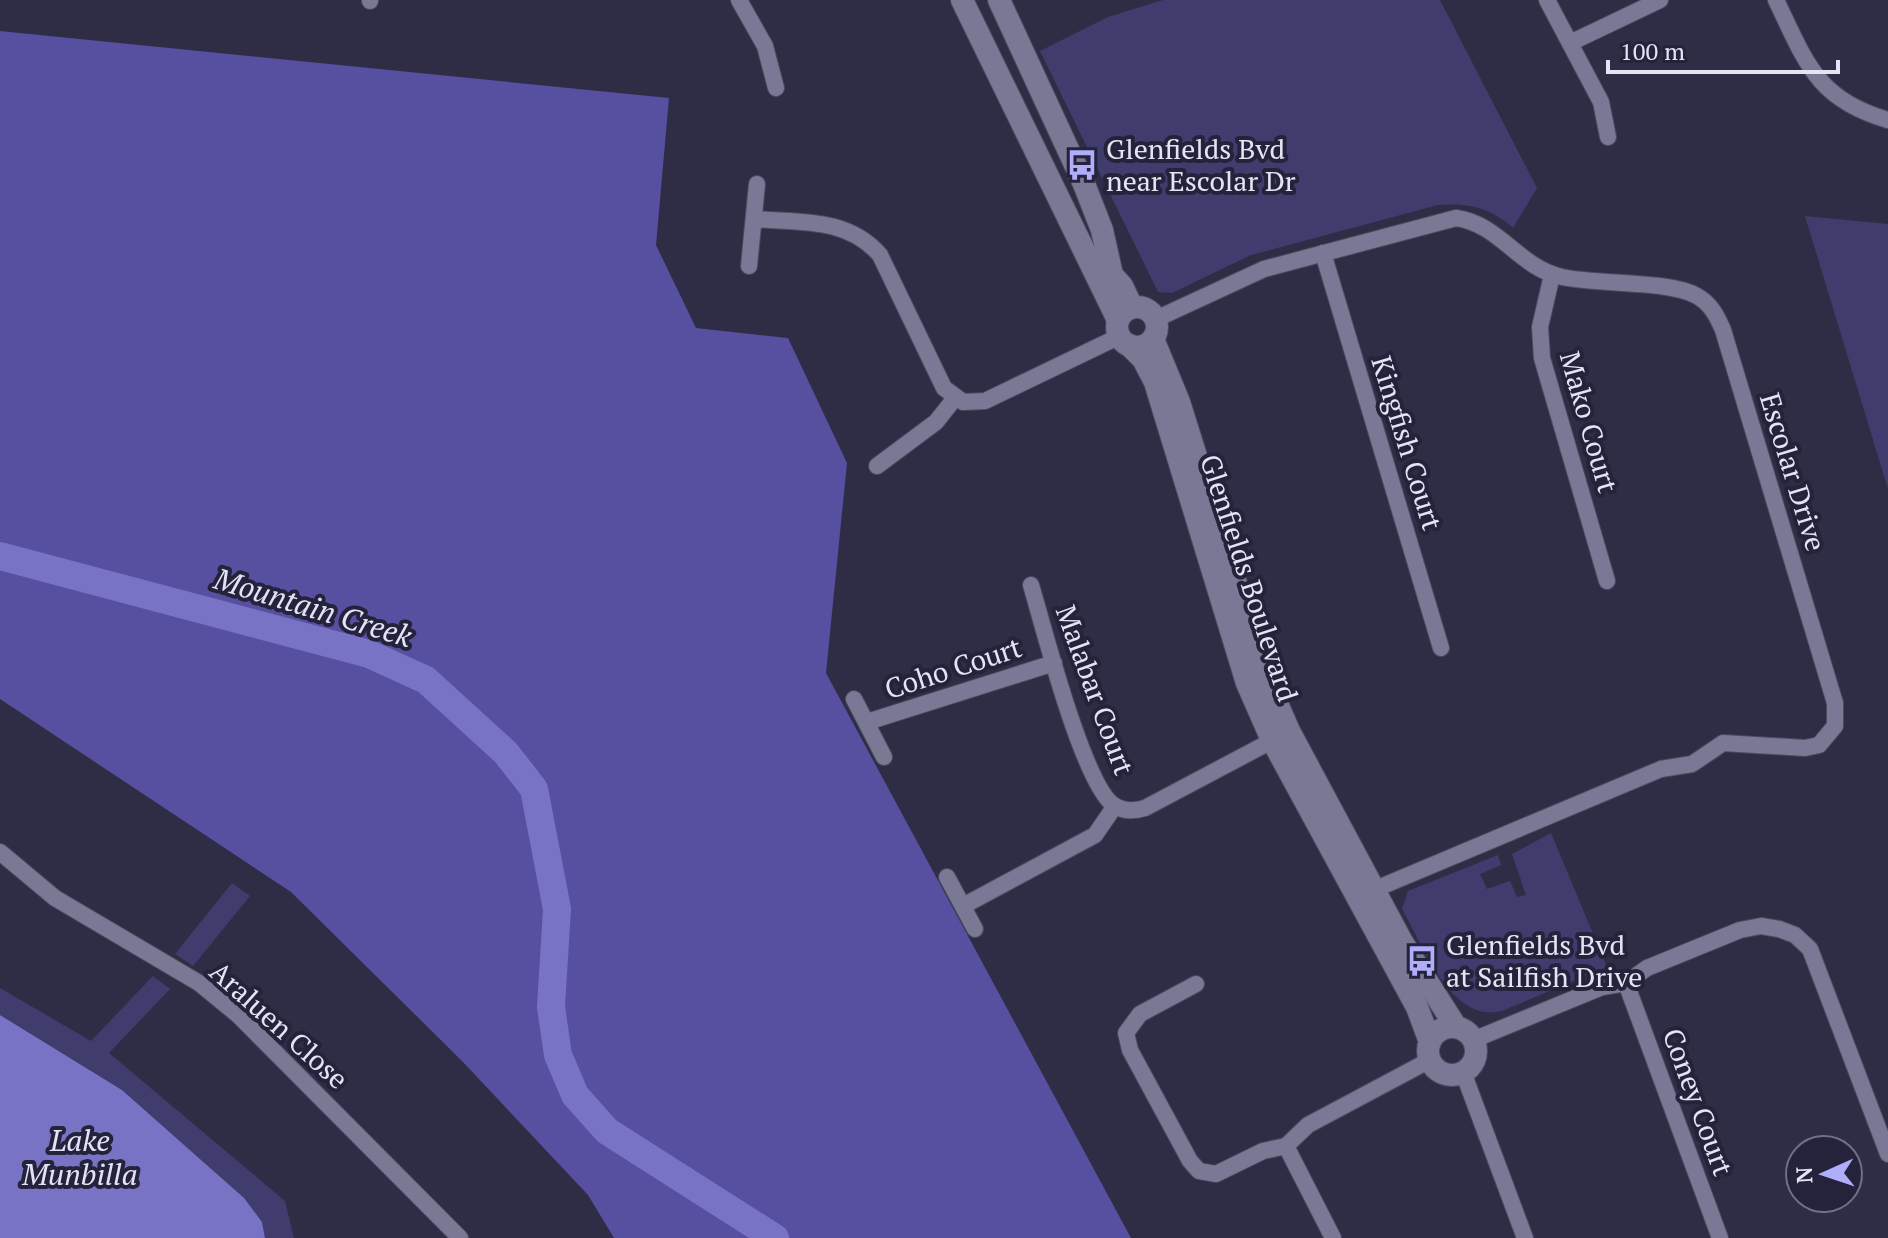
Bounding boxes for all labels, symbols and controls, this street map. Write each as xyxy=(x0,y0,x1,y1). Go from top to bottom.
scale bar xyxy=(1608,24,1838,74)
text: 100 m xyxy=(1620,35,1685,67)
place label: Glenfields Bvd near Escolar Dr xyxy=(1106,130,1296,199)
bus stop icon: Glenfields Bvd near Escolar Dr xyxy=(1065,148,1099,182)
street label: Mako Court xyxy=(1552,347,1627,497)
street label: Kingfish Court xyxy=(1363,351,1452,535)
street label: Escolar Drive xyxy=(1752,388,1835,555)
street label: Glenfields Boulevard xyxy=(1192,450,1307,706)
water label: Mountain Creek xyxy=(209,558,417,656)
street label: Malabar Court xyxy=(1048,600,1144,780)
street label: Coho Court xyxy=(880,628,1026,707)
place label: Glenfields Bvd at Sailfish Drive xyxy=(1446,926,1642,995)
bus stop icon: Glenfields Bvd at Sailfish Drive xyxy=(1405,944,1439,978)
street label: Araluen Close xyxy=(202,953,356,1097)
street label: Coney Court xyxy=(1655,1023,1742,1181)
water label: Lake Munbilla xyxy=(21,1120,138,1194)
north arrow xyxy=(1784,1134,1864,1214)
text: N xyxy=(1789,1166,1818,1184)

